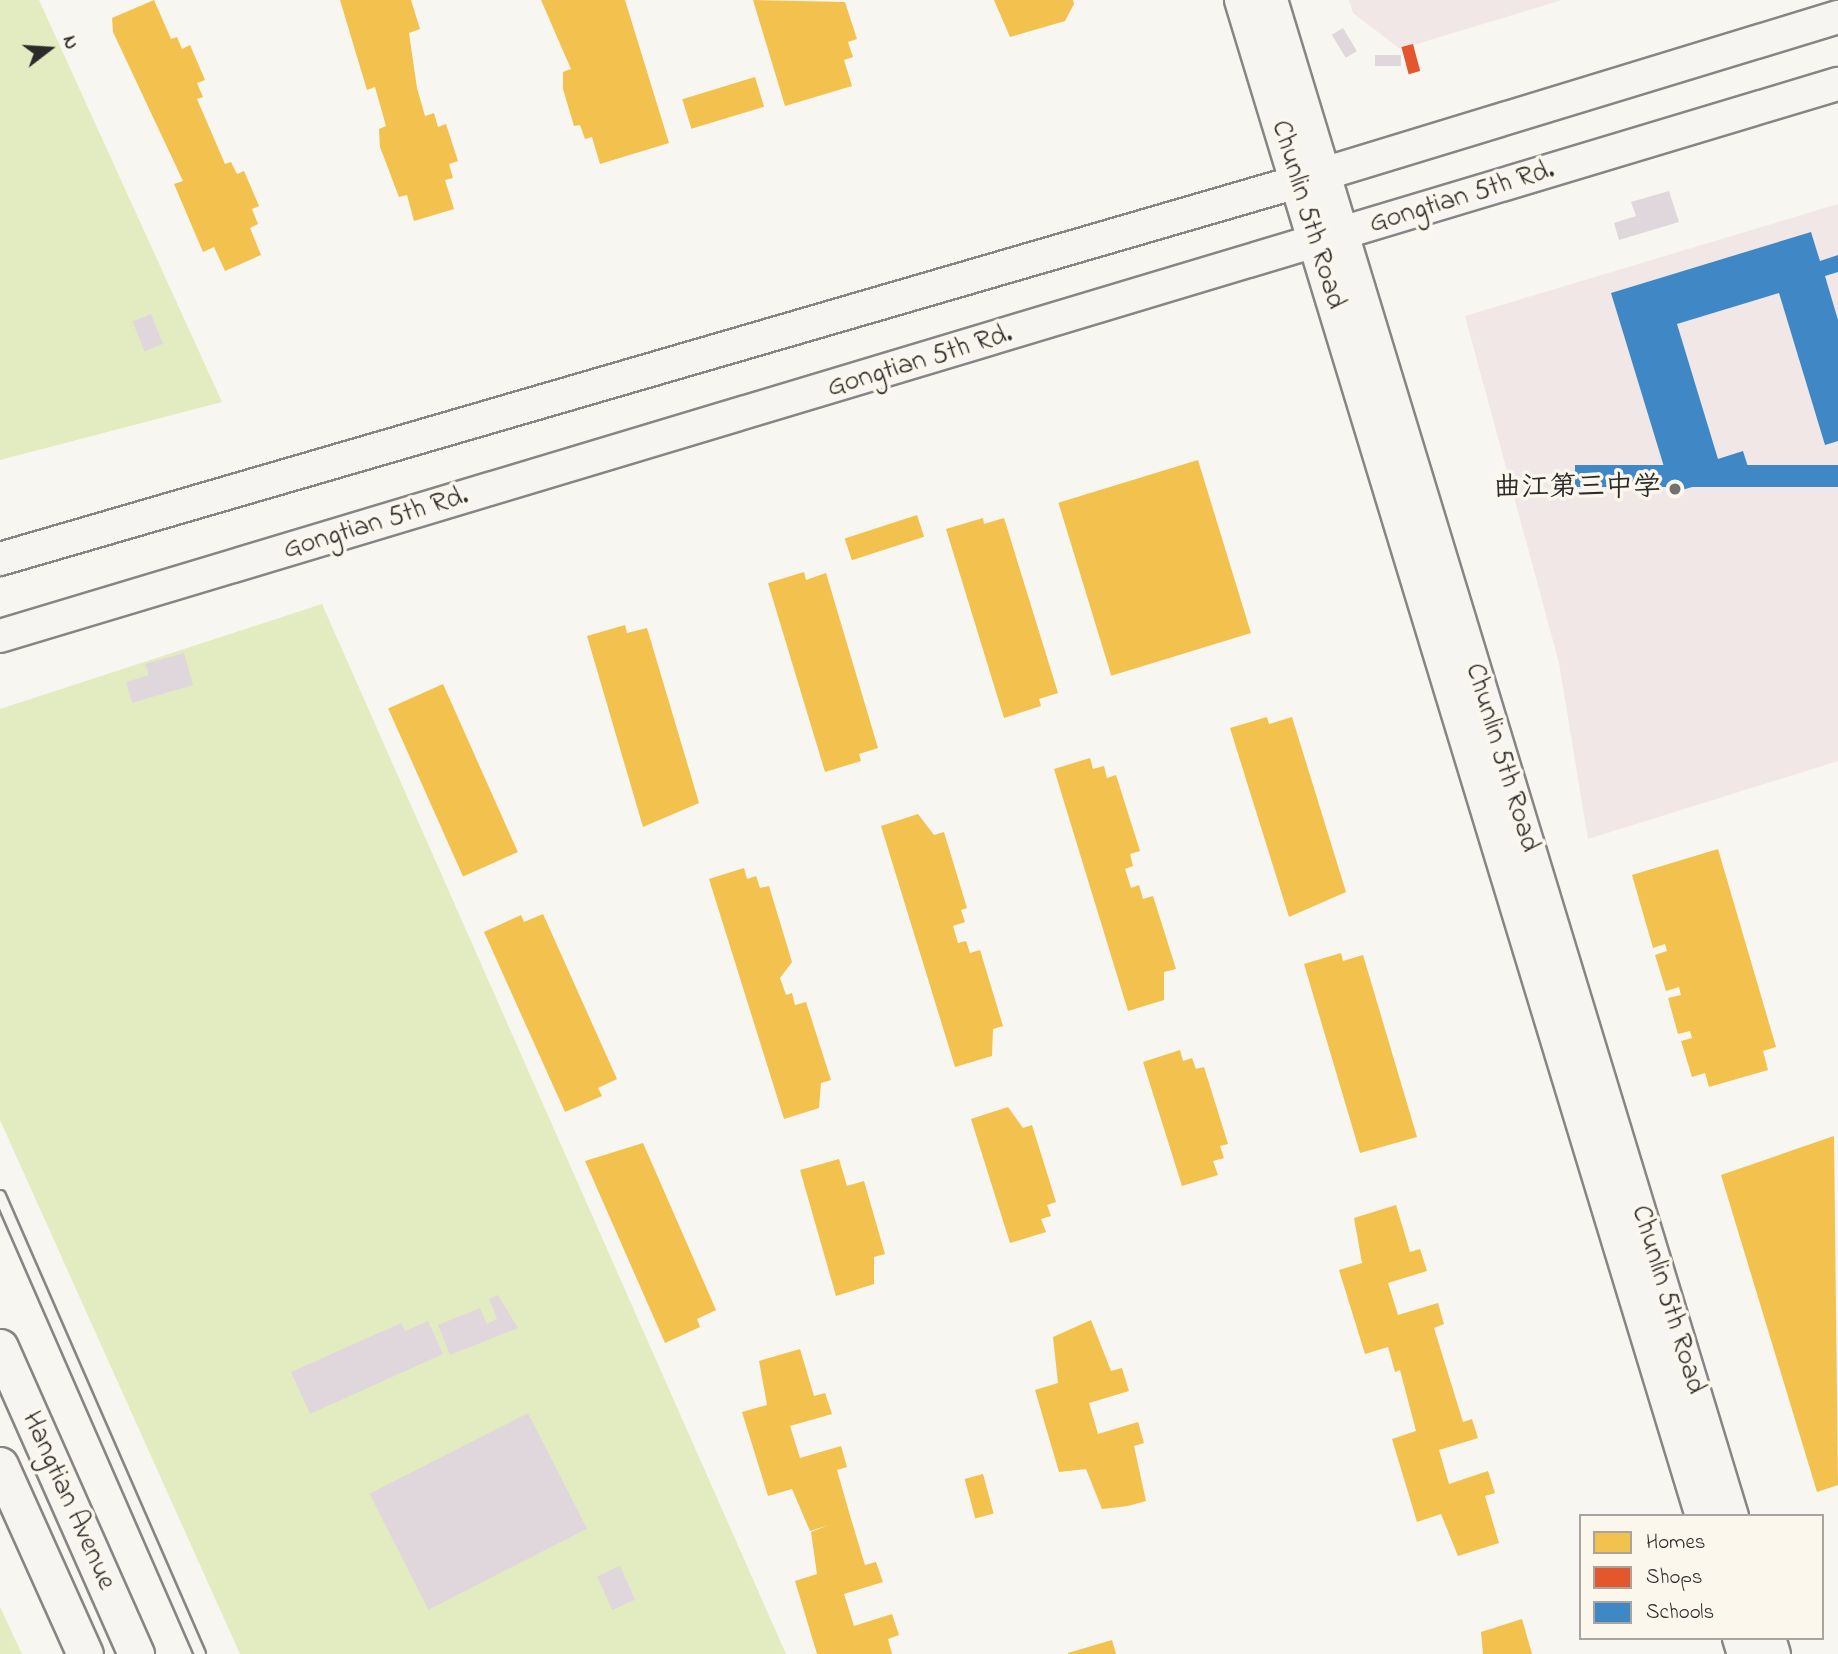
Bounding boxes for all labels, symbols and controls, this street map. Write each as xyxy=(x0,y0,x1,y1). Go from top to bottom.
north arrow xyxy=(14,14,84,84)
text: N xyxy=(55,33,84,53)
street label: Chunlin 5th Road xyxy=(1262,117,1352,313)
street label: Gongtian 5th Rd. xyxy=(1365,154,1559,242)
street label: Gongtian 5th Rd. xyxy=(823,318,1017,406)
place label: 曲江第三中学 xyxy=(1493,472,1661,506)
street label: Gongtian 5th Rd. xyxy=(279,480,473,568)
marker: 曲江第三中学 xyxy=(1667,481,1683,497)
street label: Chunlin 5th Road xyxy=(1456,660,1546,856)
street label: Chunlin 5th Road xyxy=(1622,1202,1712,1398)
street label: Hangtian Avenue xyxy=(14,1407,122,1595)
legend xyxy=(1579,1514,1824,1640)
text: Homes xyxy=(1646,1528,1706,1558)
text: Shops xyxy=(1646,1563,1703,1593)
text: Schools xyxy=(1646,1598,1714,1628)

